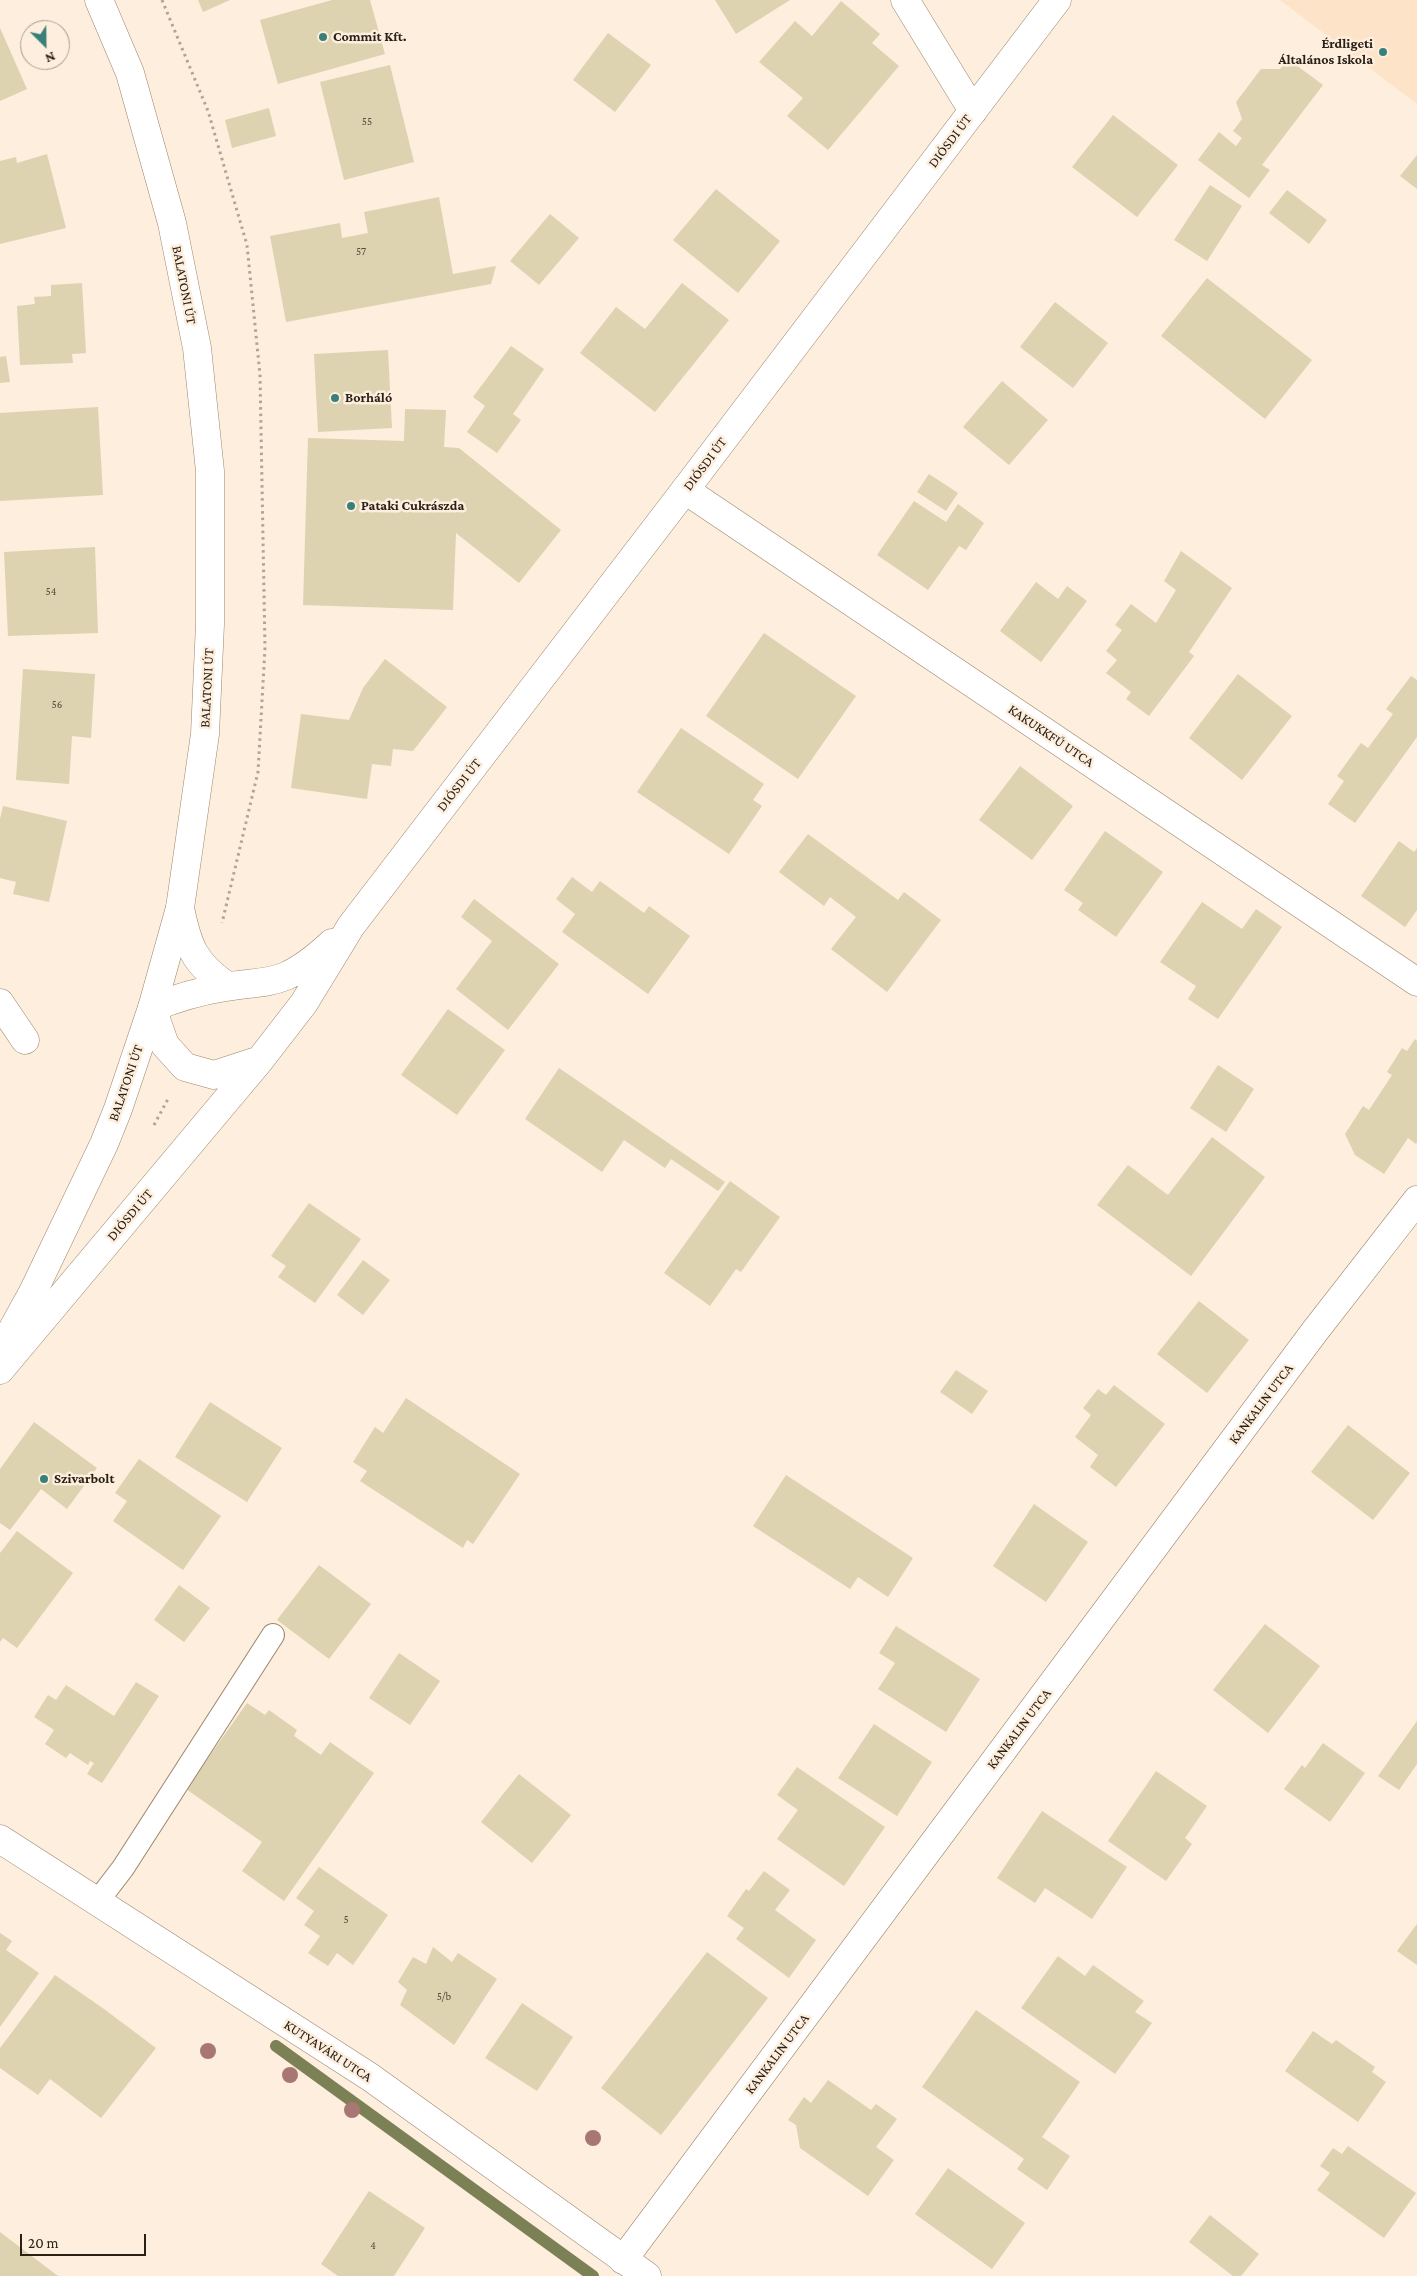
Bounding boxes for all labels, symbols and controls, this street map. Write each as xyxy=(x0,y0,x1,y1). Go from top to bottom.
north arrow xyxy=(20,20,70,70)
place label: Commit Kft. xyxy=(333,29,407,45)
marker: Commit Kft. xyxy=(317,31,329,43)
place label: Érdligeti Általános Iskola xyxy=(1278,36,1373,68)
marker: Érdligeti Általános Iskola xyxy=(1377,46,1389,58)
text: N xyxy=(43,49,58,67)
street label: DIÓSDI ÚT xyxy=(925,111,975,171)
house number: 55 xyxy=(362,115,372,129)
street label: BALATONI ÚT xyxy=(168,244,200,326)
house number: 57 xyxy=(356,245,366,259)
place label: Borháló xyxy=(345,390,392,406)
marker: Borháló xyxy=(329,392,341,404)
street label: DIÓSDI ÚT xyxy=(680,434,730,494)
place label: Pataki Cukrászda xyxy=(361,498,464,514)
marker: Pataki Cukrászda xyxy=(345,500,357,512)
house number: 54 xyxy=(46,585,56,599)
street label: BALATONI ÚT xyxy=(197,648,217,728)
house number: 56 xyxy=(52,698,62,712)
street label: KAKUKKFŰ UTCA xyxy=(1005,701,1097,771)
street label: DIÓSDI ÚT xyxy=(433,755,485,815)
street label: BALATONI ÚT xyxy=(105,1043,147,1123)
street label: DIÓSDI ÚT xyxy=(104,1186,156,1244)
street label: KANKALIN UTCA xyxy=(1225,1360,1297,1448)
place label: Szivarbolt xyxy=(54,1471,114,1487)
marker: Szivarbolt xyxy=(38,1473,50,1485)
street label: KANKALIN UTCA xyxy=(983,1685,1055,1773)
house number: 5 xyxy=(343,1913,349,1927)
house number: 5/b xyxy=(437,1990,451,2004)
street label: KANKALIN UTCA xyxy=(741,2010,813,2098)
street label: KUTYAVÁRI UTCA xyxy=(281,2016,375,2086)
scale bar xyxy=(22,2224,149,2256)
text: 20 m xyxy=(28,2235,59,2251)
house number: 4 xyxy=(370,2239,376,2253)

